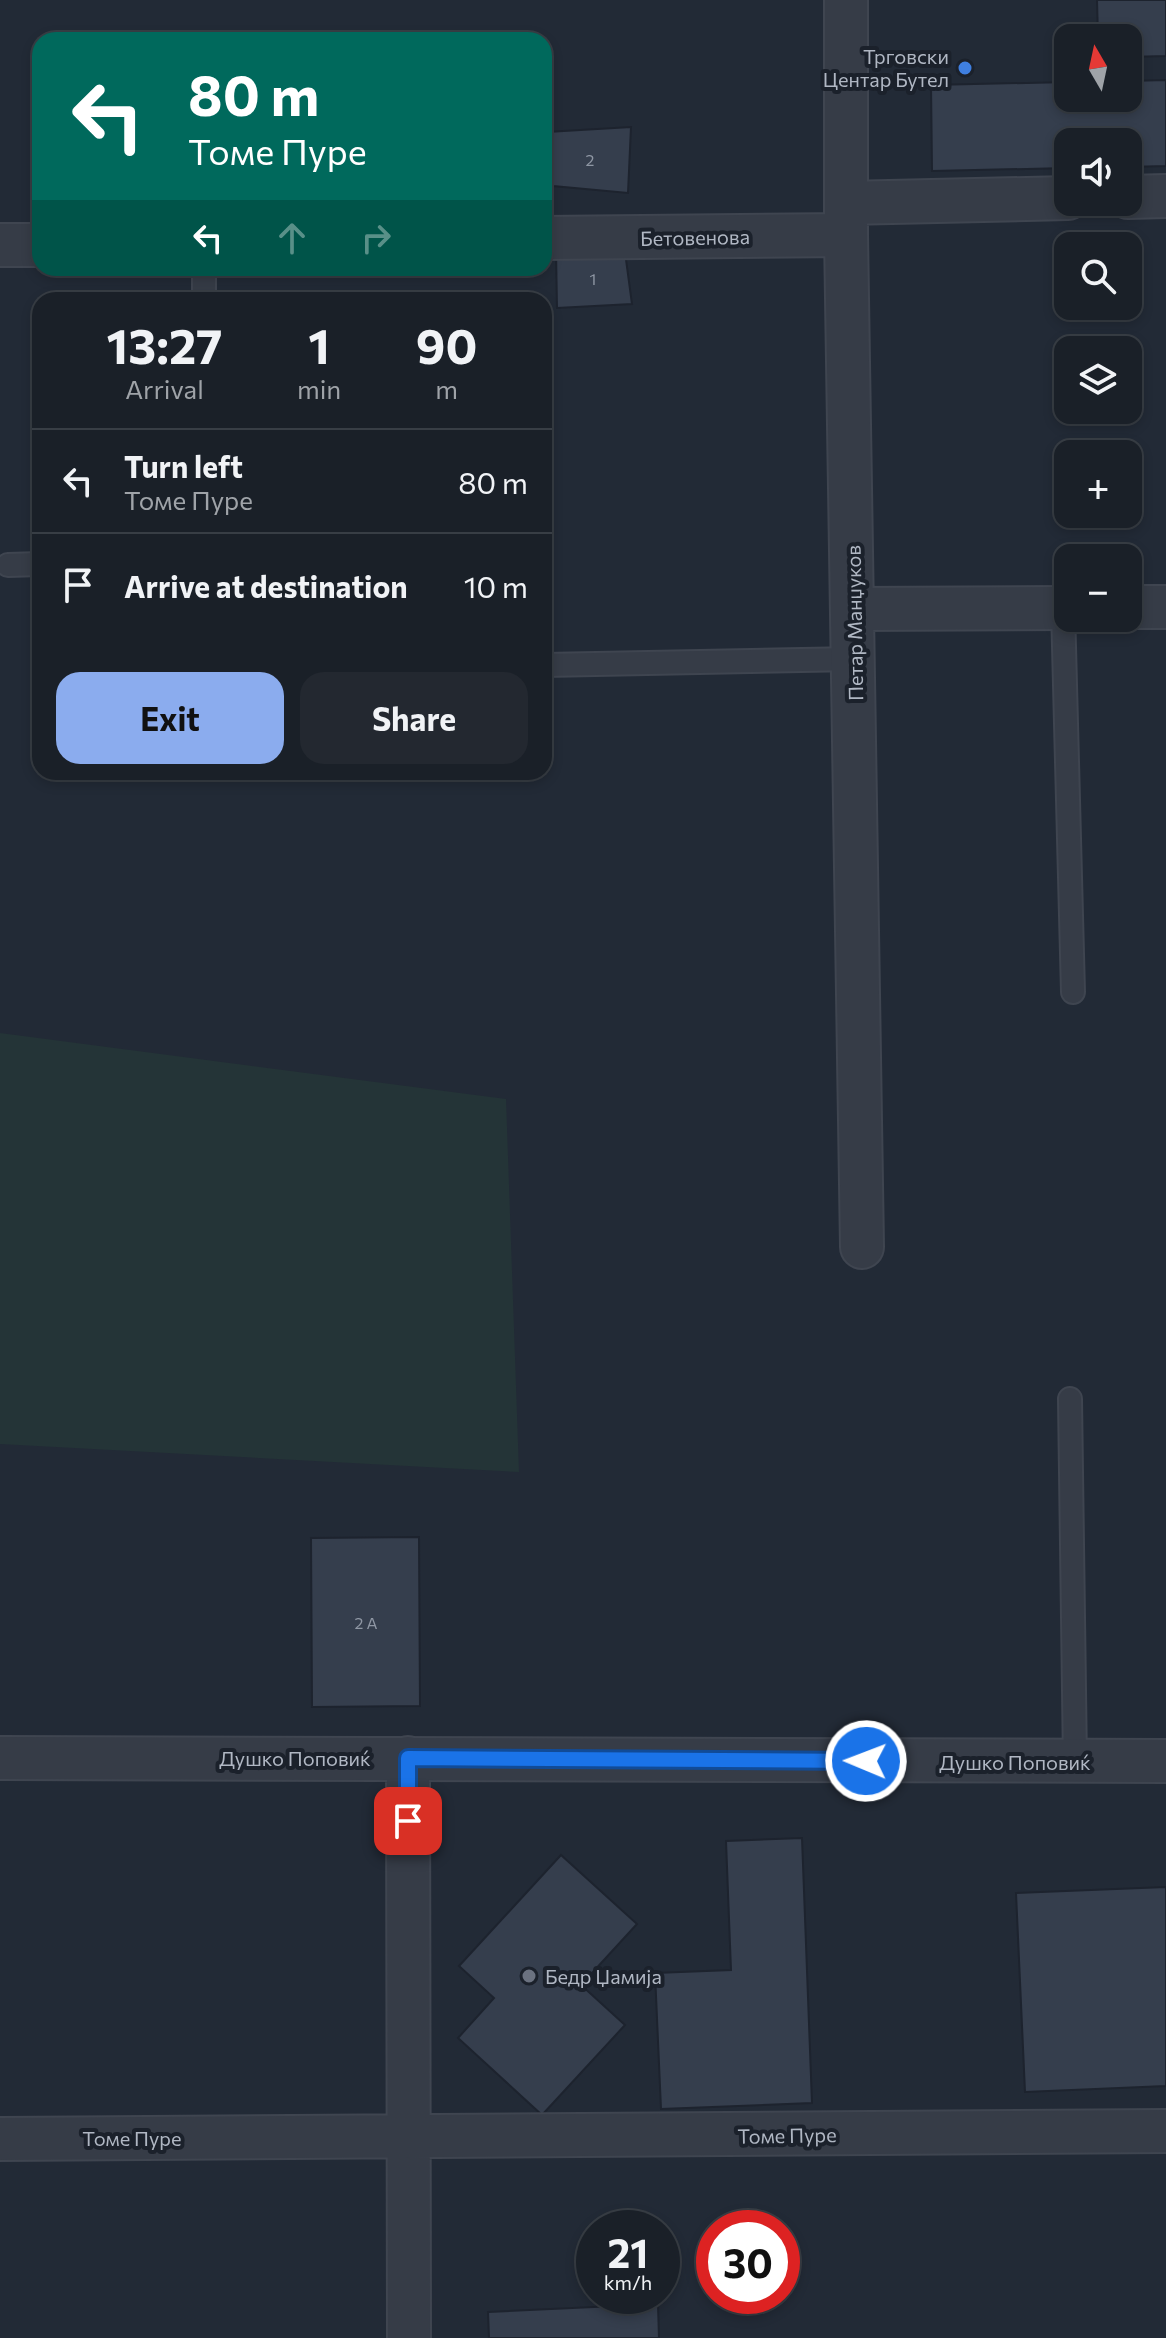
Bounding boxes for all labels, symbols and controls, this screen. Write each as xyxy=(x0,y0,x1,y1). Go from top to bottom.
north arrow xyxy=(1054,24,1142,112)
map controls xyxy=(1054,24,1142,632)
place label: Трговски Центар Бутел xyxy=(823,44,949,91)
text: 80 m xyxy=(188,59,319,128)
marker: Трговски Центар Бутел xyxy=(956,59,974,77)
icon: left xyxy=(56,64,160,168)
text: Томе Пуре xyxy=(188,128,367,172)
button: sound xyxy=(1054,128,1142,216)
house number: 2 xyxy=(586,150,595,169)
icon: left xyxy=(186,216,230,260)
icon: ahead xyxy=(270,216,314,260)
icon: right xyxy=(354,216,398,260)
street label: Бетовенова xyxy=(640,224,750,250)
button: search xyxy=(1054,232,1142,320)
house number: 1 xyxy=(590,269,596,288)
text: 13:27 xyxy=(107,315,222,374)
text: 1 xyxy=(308,315,330,374)
text: 90 xyxy=(416,315,477,374)
button: layers xyxy=(1054,336,1142,424)
text: Arrival xyxy=(125,373,204,404)
text: min xyxy=(297,373,341,404)
text: m xyxy=(435,373,458,404)
button: + xyxy=(1054,440,1142,528)
text: Turn left xyxy=(124,447,243,484)
icon: left xyxy=(56,459,100,503)
text: 80 m xyxy=(458,463,528,500)
text: Томе Пуре xyxy=(124,484,253,515)
button: − xyxy=(1054,544,1142,632)
street label: Петар Манџуков xyxy=(841,545,867,701)
icon: arrive xyxy=(56,563,100,607)
text: Arrive at destination xyxy=(124,567,408,604)
text: 10 m xyxy=(464,567,528,604)
button: Exit xyxy=(56,672,284,764)
button: Share xyxy=(300,672,528,764)
house number: 2 А xyxy=(355,1613,377,1632)
position arrow xyxy=(824,1719,908,1803)
street label: Душко Поповиќ xyxy=(219,1746,371,1770)
street label: Душко Поповиќ xyxy=(939,1750,1091,1774)
pin xyxy=(374,1787,442,1855)
icon: arrive xyxy=(386,1799,430,1843)
place label: Бедр Џамија xyxy=(545,1964,662,1988)
marker: Бедр Џамија xyxy=(520,1967,538,1985)
street label: Томе Пуре xyxy=(737,2122,837,2148)
street label: Томе Пуре xyxy=(82,2126,182,2150)
speed limit sign: 30 xyxy=(696,2210,800,2314)
text: 21 xyxy=(608,2227,648,2276)
text: km/h xyxy=(604,2270,652,2294)

